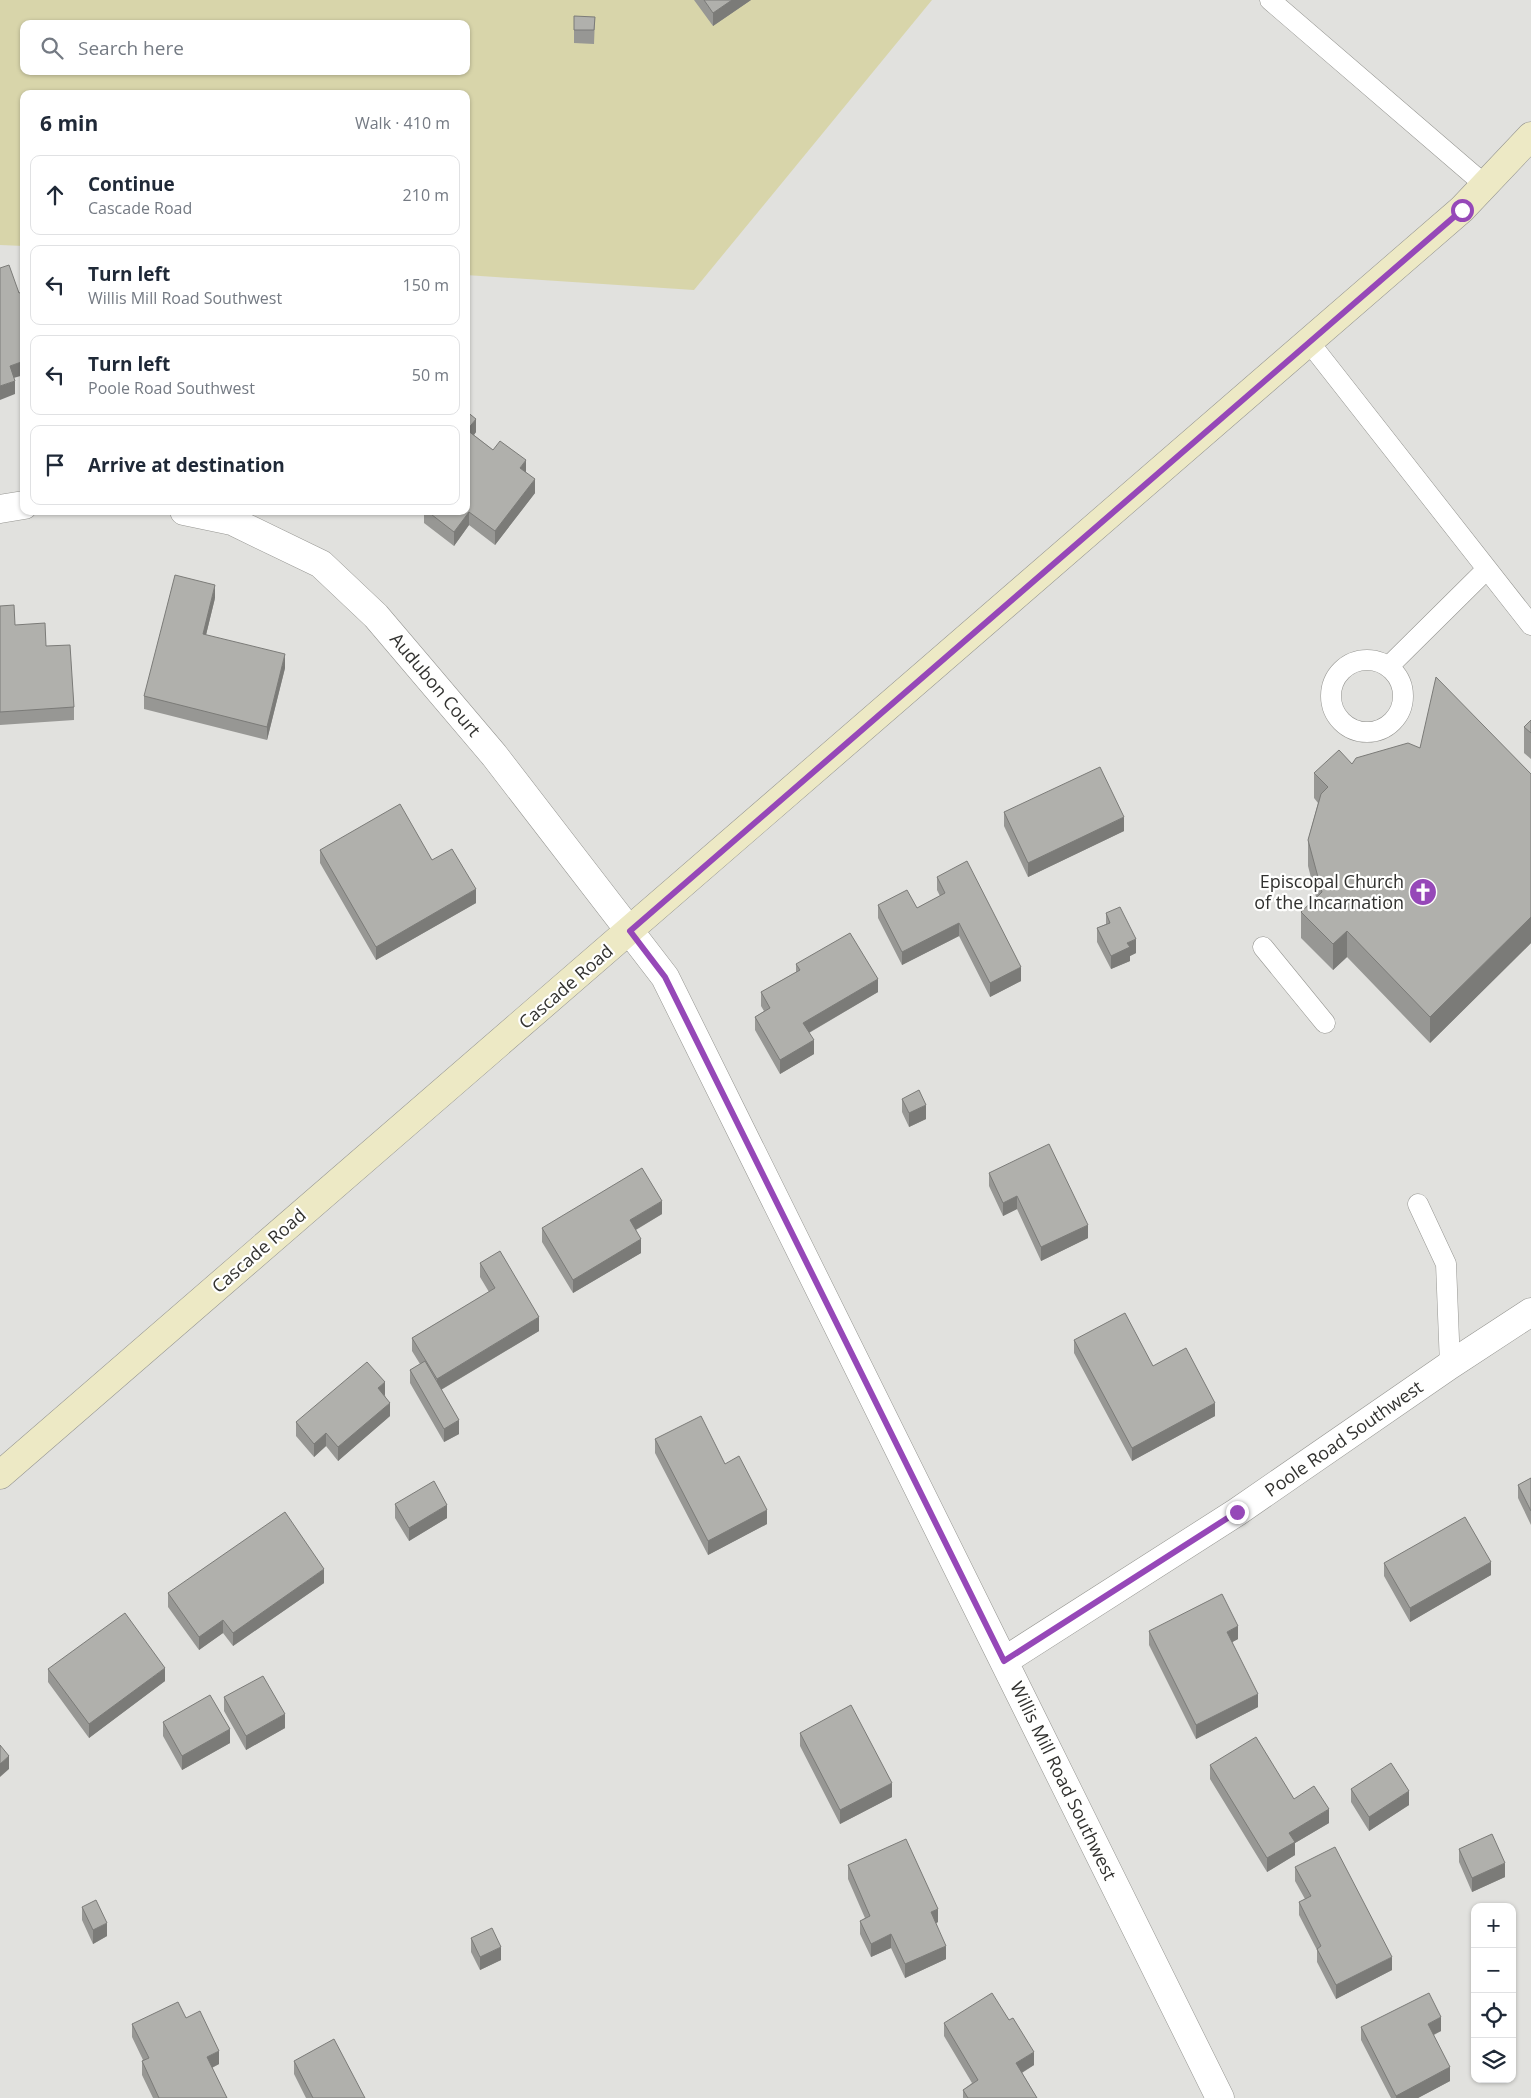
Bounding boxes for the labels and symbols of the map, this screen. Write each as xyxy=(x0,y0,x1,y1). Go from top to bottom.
route start xyxy=(1451,199,1474,222)
street label: Audubon Court xyxy=(385,627,486,741)
place label: Episcopal Church of the Incarnation xyxy=(1254,869,1404,914)
church icon: Episcopal Church of the Incarnation xyxy=(1408,877,1438,907)
street label: Cascade Road xyxy=(513,939,617,1034)
street label: Cascade Road xyxy=(206,1203,310,1298)
street label: Poole Road Southwest xyxy=(1260,1375,1427,1502)
route end xyxy=(1226,1501,1249,1524)
street label: Willis Mill Road Southwest xyxy=(1005,1677,1123,1884)

